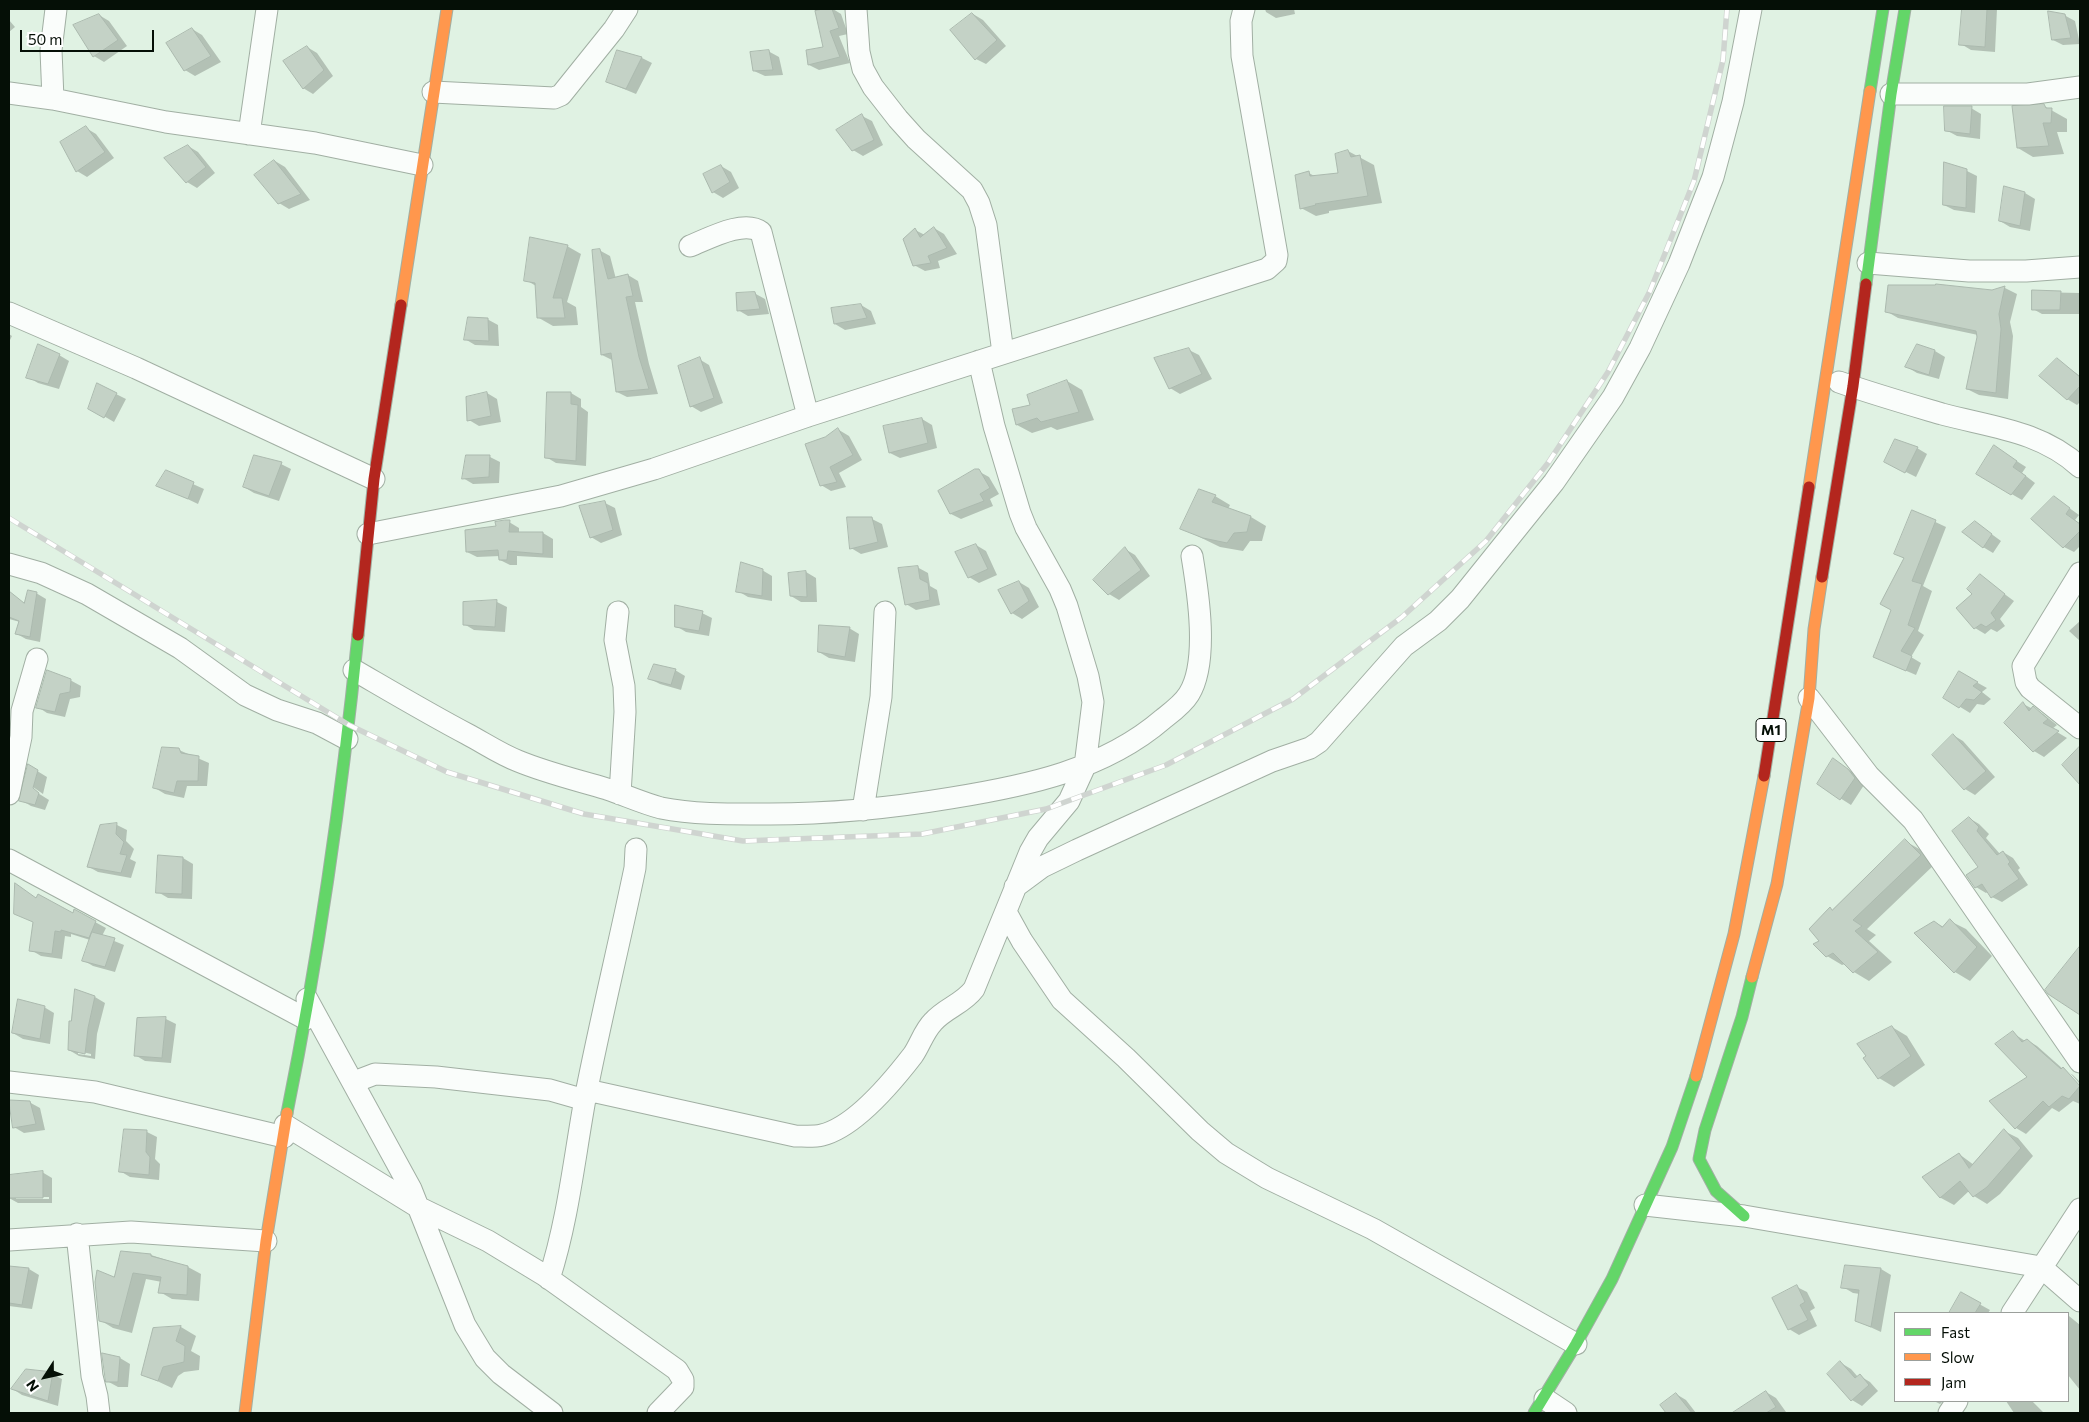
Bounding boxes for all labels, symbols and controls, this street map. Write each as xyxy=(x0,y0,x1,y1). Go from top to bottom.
scale bar xyxy=(22,20,156,52)
text: 50 m xyxy=(28,30,62,48)
road number: M1 xyxy=(1756,718,1786,742)
legend xyxy=(1894,1312,2069,1402)
text: Fast xyxy=(1941,1323,1970,1341)
text: Slow xyxy=(1941,1348,1974,1366)
north arrow xyxy=(20,1352,70,1402)
text: Jam xyxy=(1941,1373,1966,1391)
text: N xyxy=(22,1377,42,1395)

